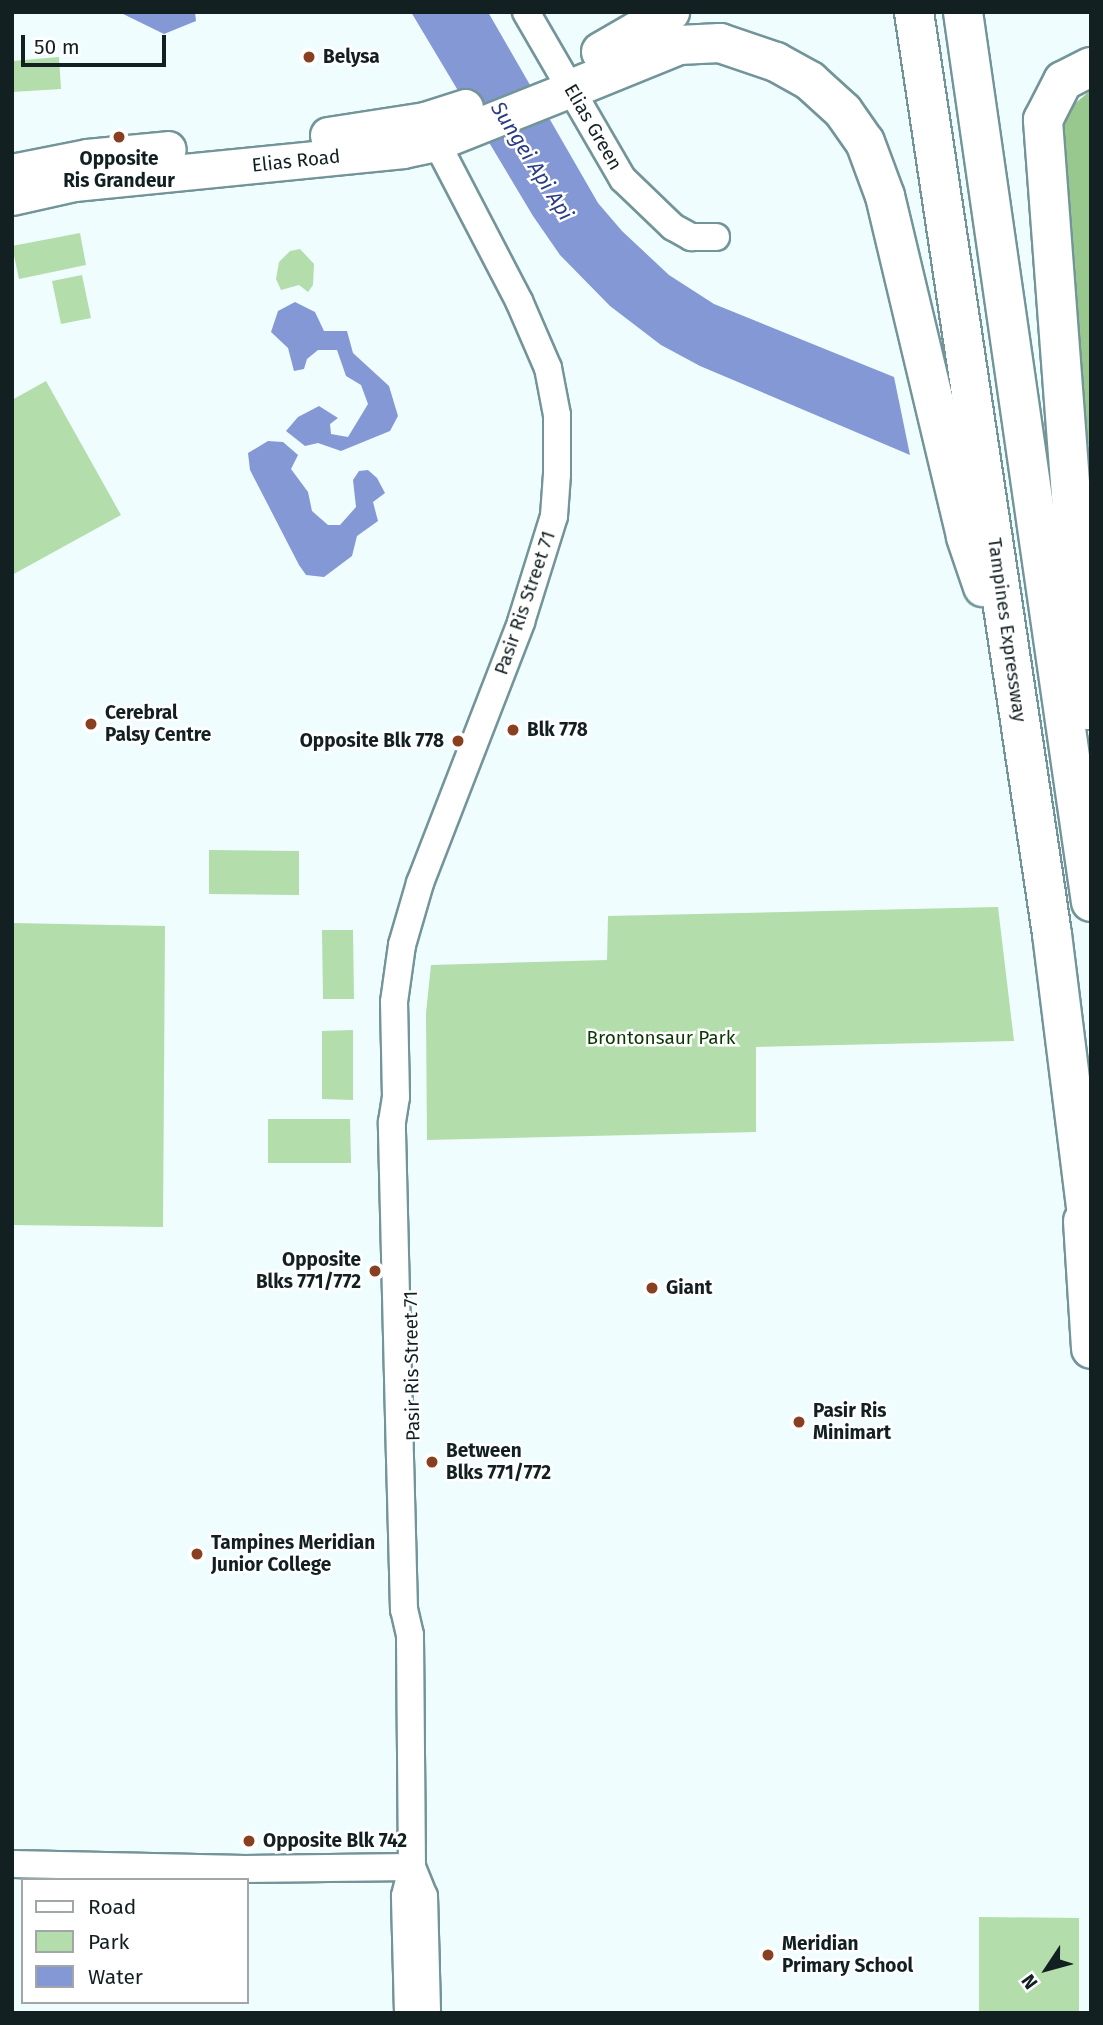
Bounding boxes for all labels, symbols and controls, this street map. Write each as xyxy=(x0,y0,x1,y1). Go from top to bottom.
scale bar xyxy=(24,21,170,65)
text: 50 m xyxy=(34,34,80,60)
place label: Belysa xyxy=(323,46,380,68)
marker: Belysa xyxy=(301,49,317,65)
street label: Elias Green xyxy=(559,80,627,174)
water label: Sungei Api Api xyxy=(485,97,579,225)
marker: Opposite Ris Grandeur xyxy=(111,129,127,145)
street label: Elias Road xyxy=(251,145,341,177)
place label: Opposite Ris Grandeur xyxy=(63,148,175,192)
street label: Pasir Ris Street 71 xyxy=(490,528,560,678)
street label: Tampines Expressway xyxy=(983,537,1031,723)
place label: Cerebral Palsy Centre xyxy=(105,702,211,746)
marker: Cerebral Palsy Centre xyxy=(83,716,99,732)
place label: Blk 778 xyxy=(527,719,588,741)
marker: Blk 778 xyxy=(505,722,521,738)
place label: Opposite Blk 778 xyxy=(300,730,444,752)
marker: Opposite Blk 778 xyxy=(450,733,466,749)
park label: Brontonsaur Park xyxy=(586,1027,736,1049)
place label: Opposite Blks 771/772 xyxy=(256,1249,361,1293)
marker: Opposite Blks 771/772 xyxy=(367,1263,383,1279)
place label: Giant xyxy=(666,1277,712,1299)
marker: Giant xyxy=(644,1280,660,1296)
street label: Pasir Ris Street 71 xyxy=(399,1291,425,1441)
place label: Pasir Ris Minimart xyxy=(813,1400,891,1444)
marker: Pasir Ris Minimart xyxy=(791,1414,807,1430)
place label: Between Blks 771/772 xyxy=(446,1440,551,1484)
marker: Between Blks 771/772 xyxy=(424,1454,440,1470)
place label: Tampines Meridian Junior College xyxy=(211,1532,375,1576)
marker: Tampines Meridian Junior College xyxy=(189,1546,205,1562)
place label: Opposite Blk 742 xyxy=(263,1830,407,1852)
marker: Opposite Blk 742 xyxy=(241,1833,257,1849)
legend xyxy=(21,1878,248,2004)
text: Road xyxy=(88,1894,136,1920)
text: Park xyxy=(88,1929,129,1955)
place label: Meridian Primary School xyxy=(782,1933,913,1977)
north arrow xyxy=(1012,1934,1082,2004)
marker: Meridian Primary School xyxy=(760,1947,776,1963)
text: Water xyxy=(88,1964,143,1990)
text: N xyxy=(1017,1970,1043,1994)

